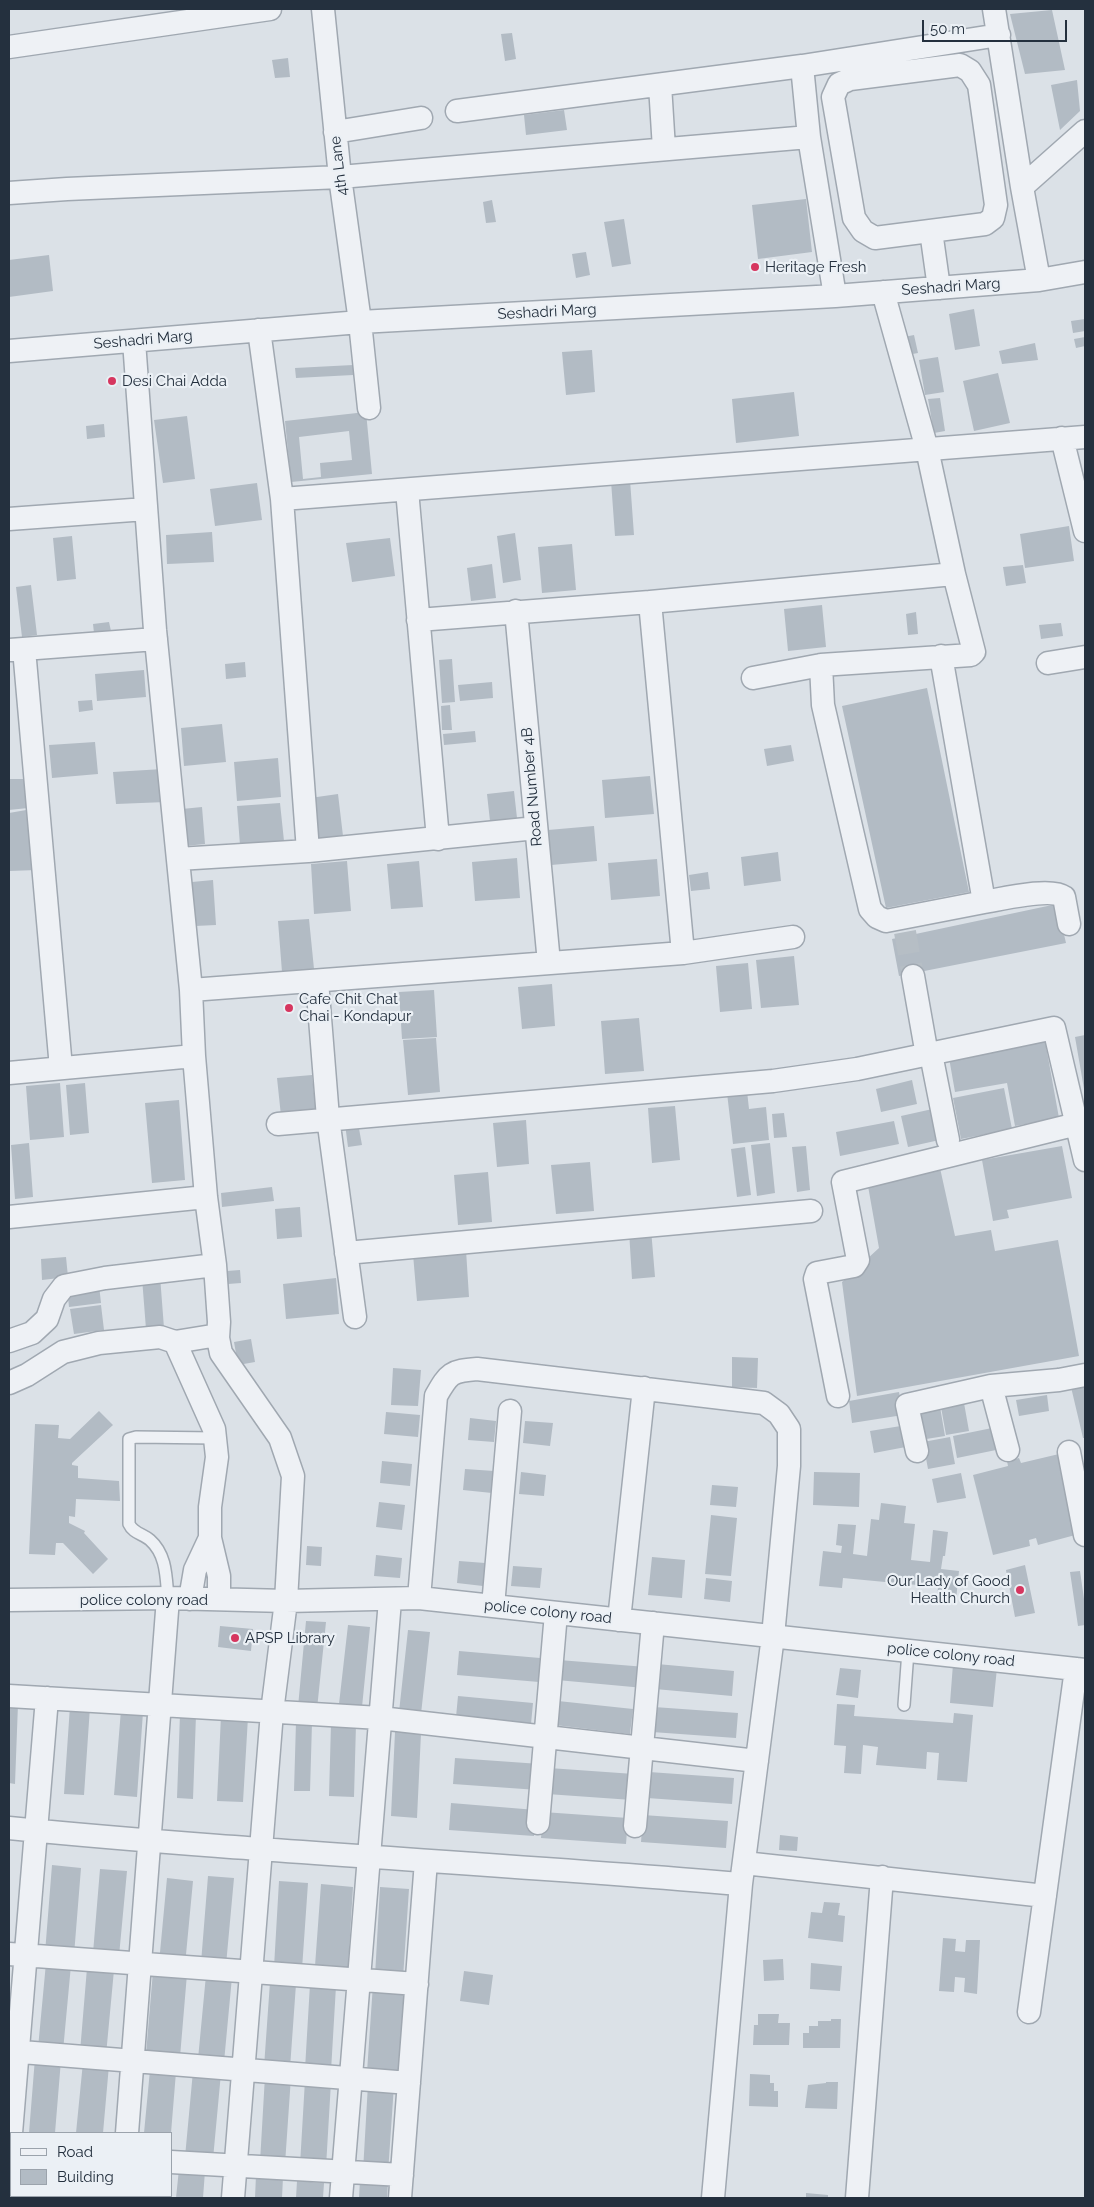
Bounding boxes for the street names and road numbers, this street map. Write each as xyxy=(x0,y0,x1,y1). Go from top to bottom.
street label: 4th Lane xyxy=(326,135,352,197)
street label: Seshadri Marg xyxy=(901,275,1001,299)
street label: Seshadri Marg xyxy=(497,300,597,324)
street label: Seshadri Marg xyxy=(93,327,193,353)
street label: Road Number 4B xyxy=(518,727,546,847)
street label: police colony road xyxy=(80,1591,208,1609)
street label: police colony road xyxy=(483,1596,613,1628)
street label: police colony road xyxy=(886,1639,1016,1671)

